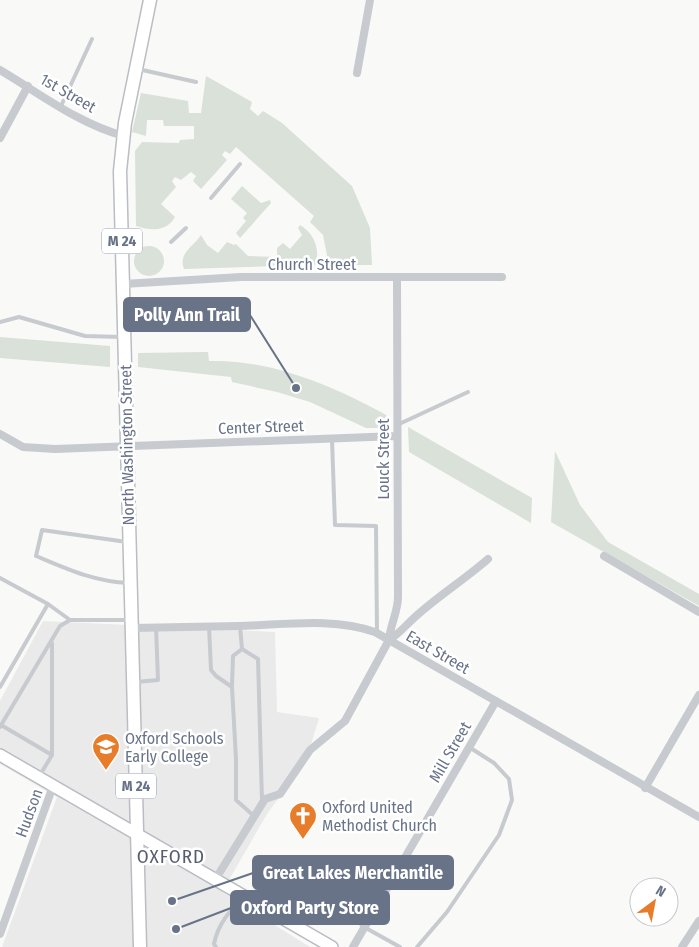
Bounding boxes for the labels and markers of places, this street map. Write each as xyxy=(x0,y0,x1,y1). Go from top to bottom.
callout: Polly Ann Trail xyxy=(124,298,250,331)
place label: Oxford Schools Early College xyxy=(125,729,224,766)
school or university icon: Oxford Schools Early College xyxy=(91,732,121,771)
place label: Oxford United Methodist Church xyxy=(322,798,437,835)
church icon: Oxford United Methodist Church xyxy=(288,801,318,840)
callout: Great Lakes Merchantile xyxy=(253,856,453,889)
callout: Oxford Party Store xyxy=(231,891,389,924)

